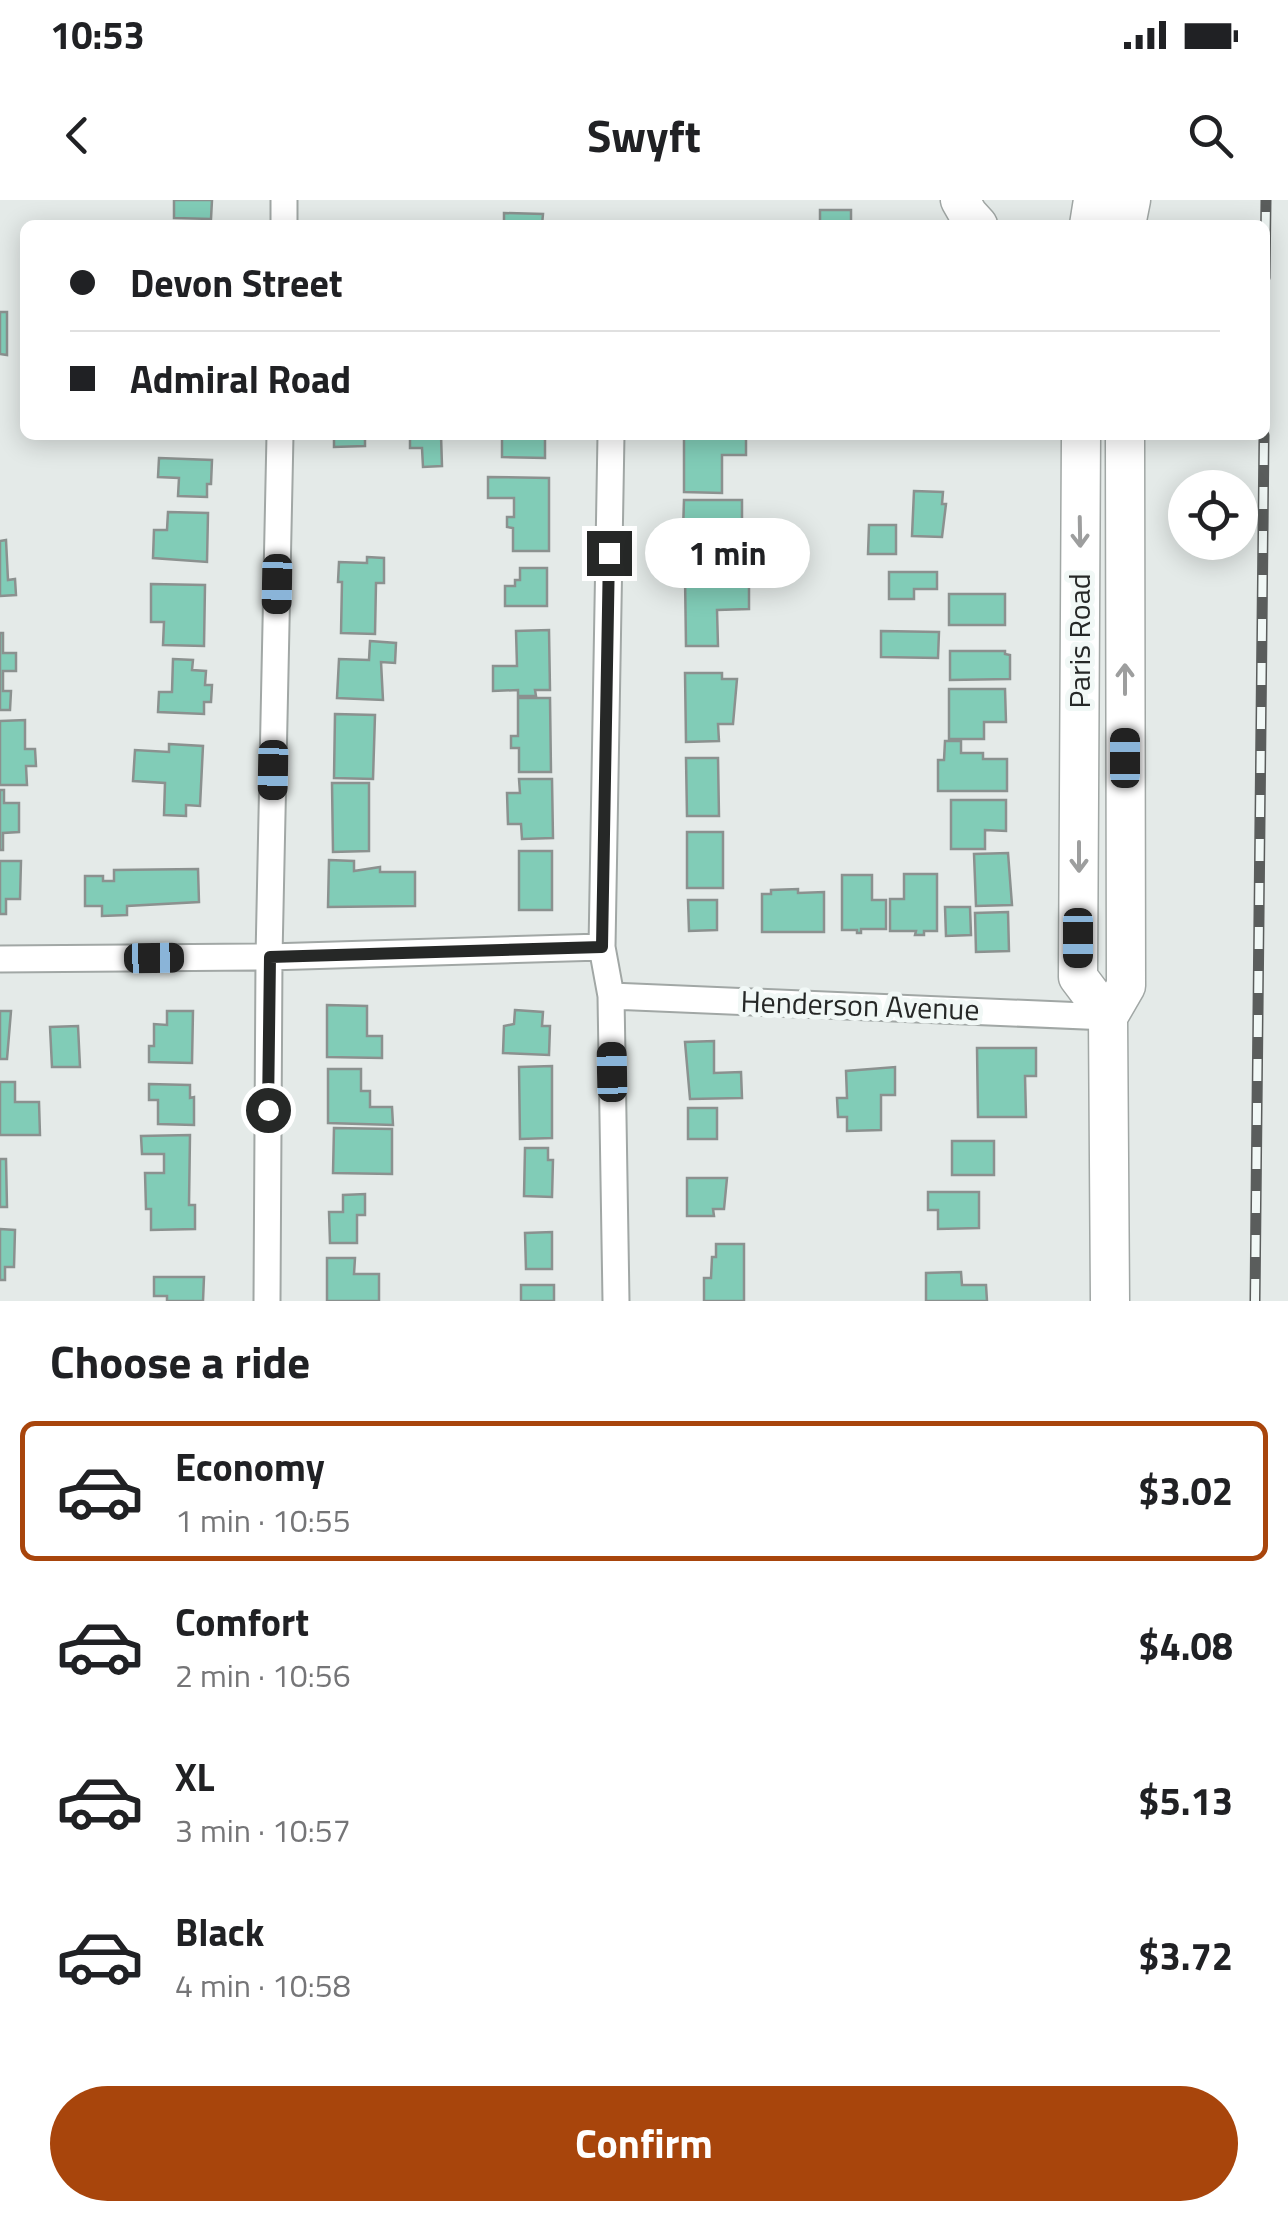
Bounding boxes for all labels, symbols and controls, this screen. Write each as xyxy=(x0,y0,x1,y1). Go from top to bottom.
text: 10:53 xyxy=(50,6,145,64)
text: Swyft xyxy=(587,101,701,169)
icon: back xyxy=(50,108,105,163)
icon: search xyxy=(1183,108,1238,163)
text: Devon Street xyxy=(130,254,343,312)
text: Admiral Road xyxy=(130,350,351,408)
map controls xyxy=(1168,470,1258,560)
button: locate xyxy=(1168,470,1258,560)
one-way arrow xyxy=(1070,516,1090,548)
callout: 1 min xyxy=(644,518,809,588)
text: 1 min xyxy=(689,529,766,577)
route end xyxy=(587,531,632,576)
car xyxy=(261,554,293,614)
street label: Paris Road xyxy=(1056,573,1102,709)
one-way arrow xyxy=(1116,663,1134,696)
car xyxy=(1110,728,1140,788)
car xyxy=(257,740,289,800)
one-way arrow xyxy=(1070,840,1088,873)
car xyxy=(1063,908,1093,968)
car xyxy=(124,942,184,974)
street label: Henderson Avenue xyxy=(740,978,980,1032)
car xyxy=(596,1042,628,1102)
route start xyxy=(246,1088,291,1133)
text: Choose a ride xyxy=(50,1327,310,1395)
text: Economy xyxy=(175,1438,325,1496)
icon: car xyxy=(55,1446,145,1536)
text: $3.02 xyxy=(1138,1462,1233,1520)
text: 1 min · 10:55 xyxy=(175,1496,351,1544)
text: Comfort xyxy=(175,1593,309,1651)
icon: car xyxy=(55,1601,145,1691)
text: $4.08 xyxy=(1138,1617,1233,1675)
text: 2 min · 10:56 xyxy=(175,1651,351,1699)
text: XL xyxy=(175,1748,215,1806)
icon: car xyxy=(55,1756,145,1846)
text: $5.13 xyxy=(1138,1772,1233,1830)
text: 3 min · 10:57 xyxy=(175,1806,351,1854)
text: Black xyxy=(175,1903,264,1961)
icon: car xyxy=(55,1911,145,2001)
text: $3.72 xyxy=(1138,1927,1233,1985)
text: 4 min · 10:58 xyxy=(175,1961,351,2009)
button: Confirm xyxy=(50,2086,1238,2201)

